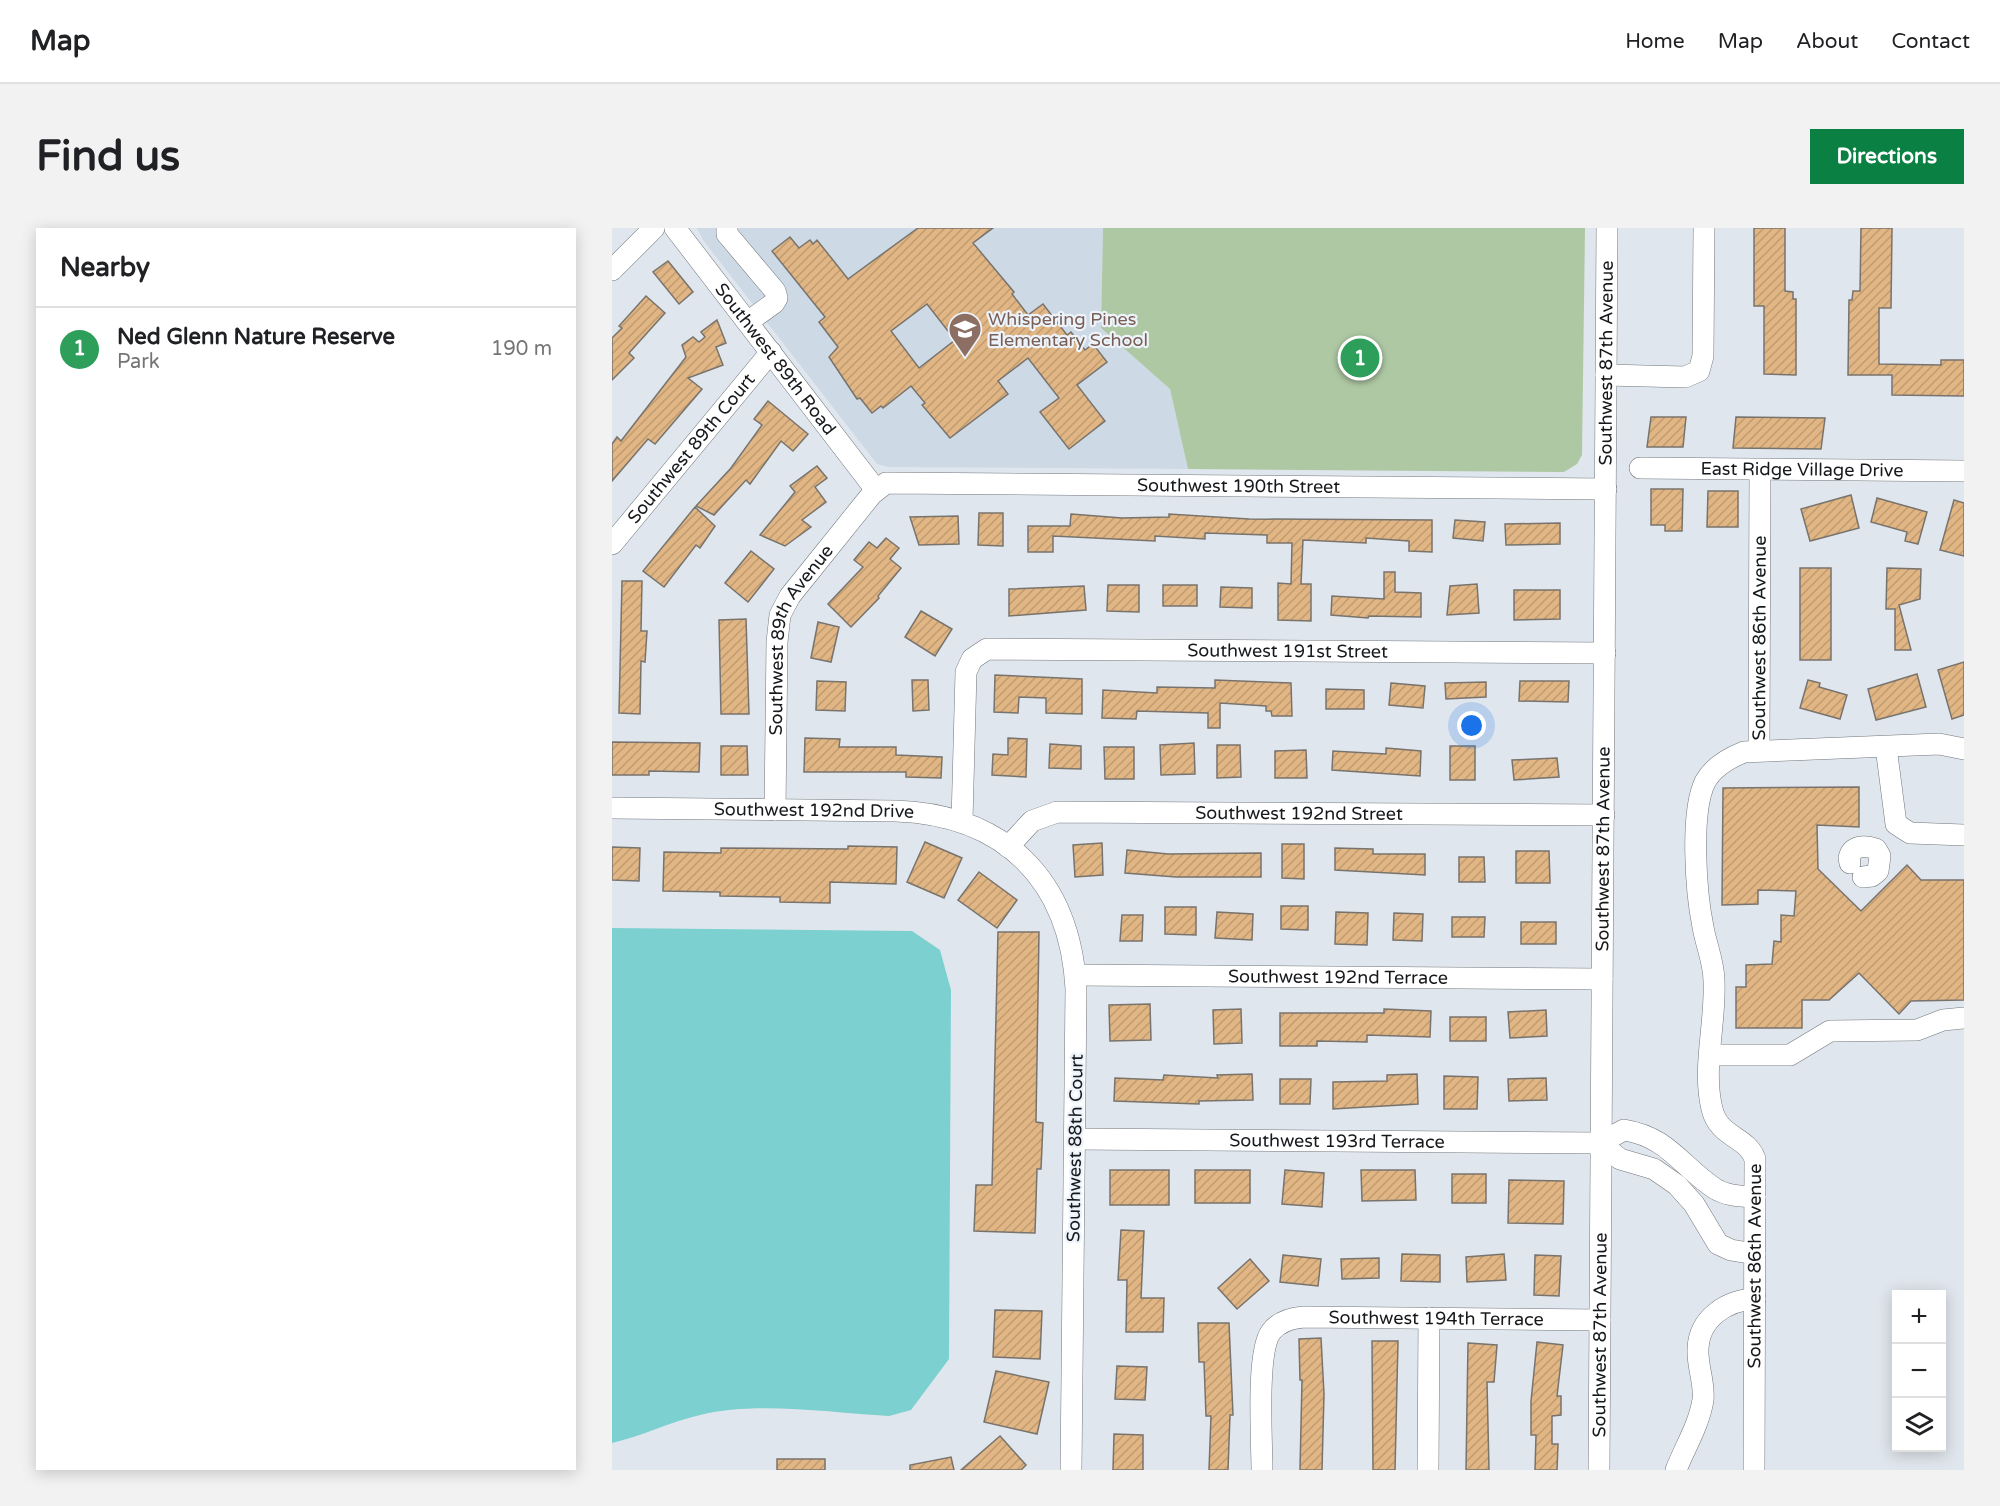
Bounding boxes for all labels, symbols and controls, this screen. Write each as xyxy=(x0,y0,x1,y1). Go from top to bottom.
text: Map xyxy=(30,24,90,58)
text: Home xyxy=(1625,29,1685,54)
text: Map xyxy=(1718,29,1763,54)
text: About xyxy=(1796,29,1858,54)
text: Contact xyxy=(1891,29,1970,54)
button: Directions xyxy=(1810,129,1964,184)
text: Find us xyxy=(36,131,180,182)
text: Nearby xyxy=(60,252,150,283)
street label: Southwest 87th Avenue xyxy=(1594,261,1618,466)
street label: Southwest 89th Road xyxy=(710,279,841,439)
place label: Whispering Pines Elementary School xyxy=(988,308,1148,351)
school or university icon: Whispering Pines Elementary School xyxy=(947,311,983,358)
text: Ned Glenn Nature Reserve xyxy=(117,324,395,350)
pin: 1 xyxy=(1340,336,1380,380)
text: 1 xyxy=(73,337,86,361)
text: 190 m xyxy=(491,337,552,361)
text: Park xyxy=(117,350,160,374)
street label: Southwest 89th Court xyxy=(623,369,760,528)
street label: East Ridge Village Drive xyxy=(1700,458,1904,481)
street label: Southwest 190th Street xyxy=(1137,474,1340,498)
street label: Southwest 86th Avenue xyxy=(1748,536,1771,740)
street label: Southwest 89th Avenue xyxy=(765,540,838,736)
street label: Southwest 191st Street xyxy=(1187,639,1388,663)
your location xyxy=(1457,711,1486,740)
street label: Southwest 87th Avenue xyxy=(1591,747,1615,952)
street label: Southwest 192nd Drive xyxy=(714,798,915,823)
street label: Southwest 192nd Street xyxy=(1195,802,1403,825)
street label: Southwest 192nd Terrace xyxy=(1228,965,1448,989)
street label: Southwest 88th Court xyxy=(1062,1054,1088,1242)
street label: Southwest 193rd Terrace xyxy=(1229,1129,1445,1153)
street label: Southwest 86th Avenue xyxy=(1743,1164,1766,1368)
street label: Southwest 87th Avenue xyxy=(1588,1233,1612,1438)
map controls xyxy=(1892,1290,1946,1452)
button: + xyxy=(1892,1290,1946,1344)
street label: Southwest 194th Terrace xyxy=(1328,1306,1544,1330)
button: − xyxy=(1892,1344,1946,1398)
button: layers xyxy=(1892,1398,1946,1452)

